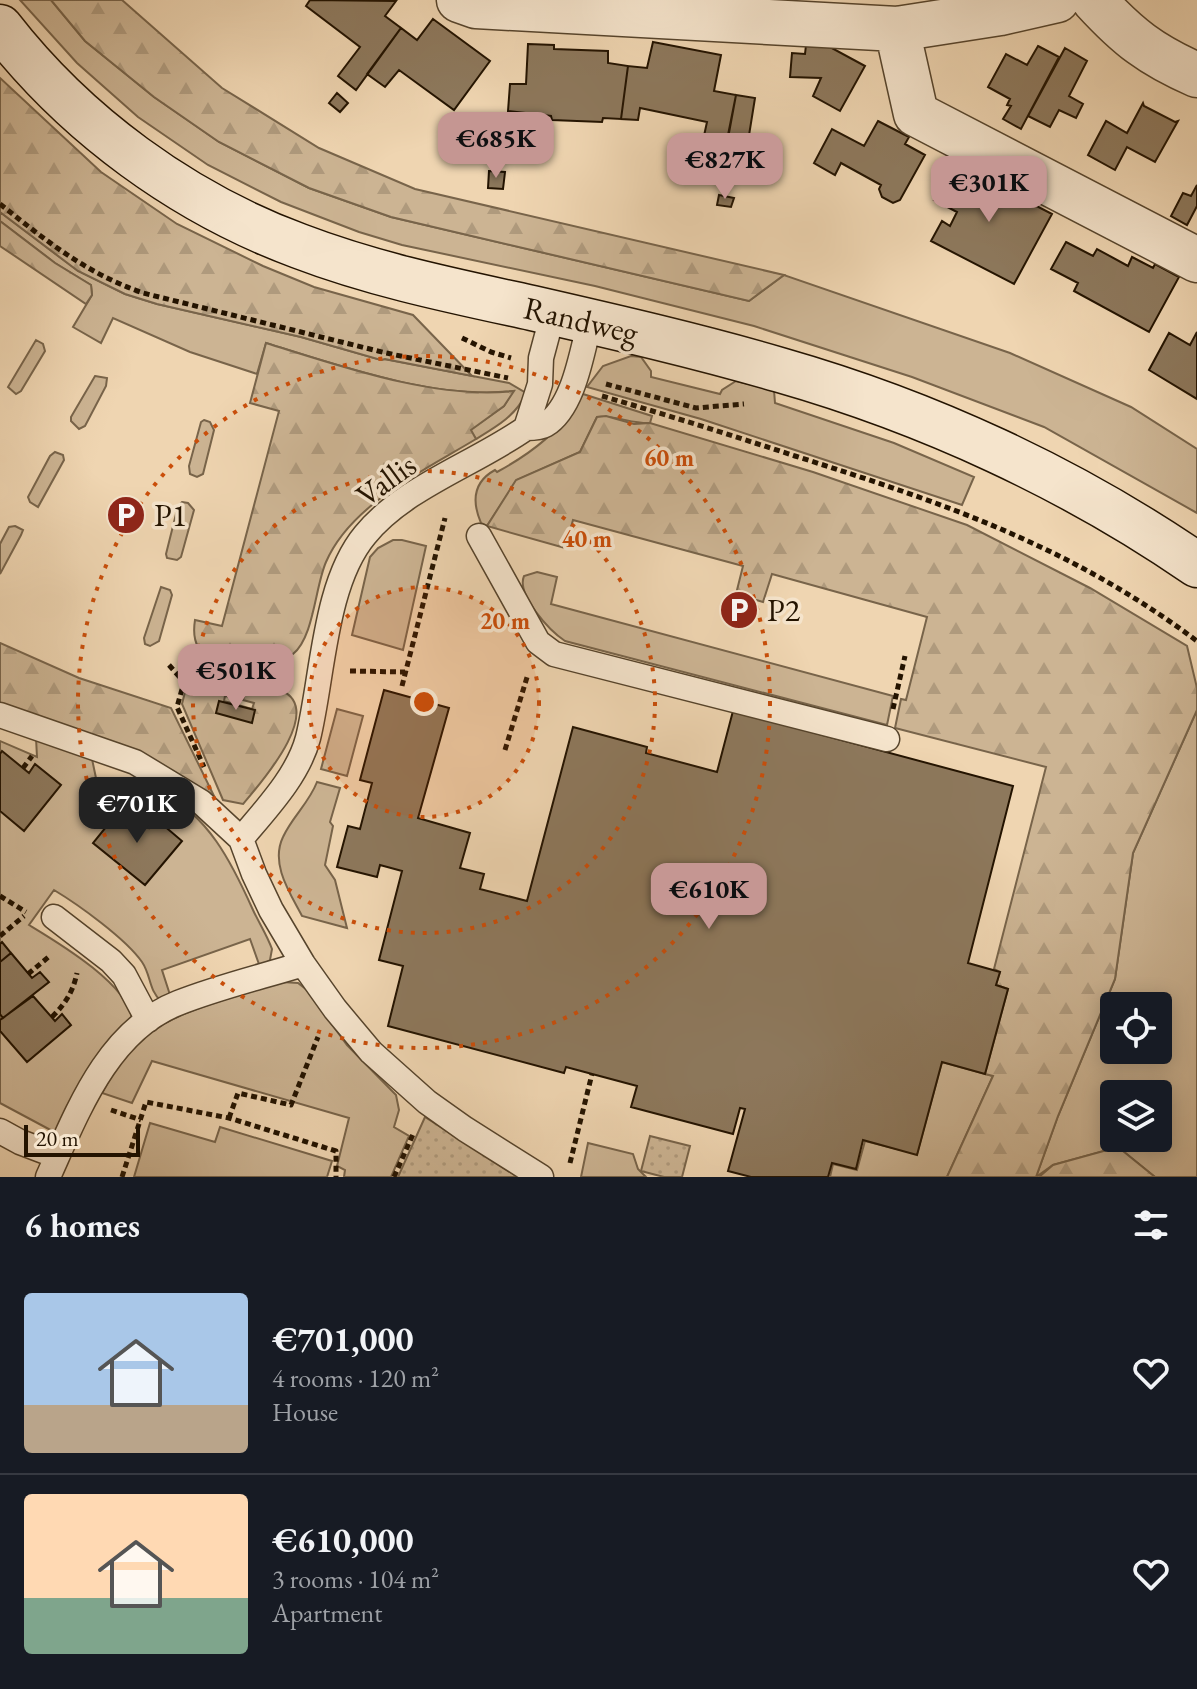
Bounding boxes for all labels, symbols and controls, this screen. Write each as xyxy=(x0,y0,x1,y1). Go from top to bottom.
pin: €685K xyxy=(440,112,552,180)
text: €685K xyxy=(456,121,536,155)
pin: €827K xyxy=(669,133,781,201)
text: €827K xyxy=(685,142,765,176)
pin: €301K xyxy=(933,156,1045,224)
text: €301K xyxy=(949,165,1029,199)
street label: Randweg xyxy=(520,286,643,354)
text: 60 m xyxy=(644,442,694,473)
street label: Vallis xyxy=(348,444,424,516)
parking icon: P1 xyxy=(105,494,147,536)
place label: P1 xyxy=(154,494,187,536)
text: 40 m xyxy=(562,523,612,554)
parking icon: P2 xyxy=(718,589,760,631)
place label: P2 xyxy=(767,589,801,631)
text: 20 m xyxy=(480,605,530,636)
pin: €501K xyxy=(180,644,292,712)
text: €501K xyxy=(196,653,276,687)
centre of rings xyxy=(410,688,438,716)
pin: €701K xyxy=(81,777,193,845)
text: €701K xyxy=(97,786,177,820)
pin: €610K xyxy=(653,863,765,931)
text: €610K xyxy=(669,872,749,906)
map controls xyxy=(1100,992,1172,1152)
button: locate xyxy=(1100,992,1172,1064)
button: layers xyxy=(1100,1080,1172,1152)
scale bar xyxy=(24,1121,140,1157)
text: 20 m xyxy=(36,1124,79,1153)
text: 6 homes xyxy=(24,1203,140,1247)
icon: filters xyxy=(1129,1203,1173,1247)
text: €701,000 xyxy=(272,1317,413,1361)
icon: home xyxy=(88,1325,184,1421)
icon: heart xyxy=(1129,1351,1173,1395)
text: 4 rooms · 120 m² xyxy=(272,1361,439,1395)
text: House xyxy=(272,1395,338,1429)
text: €610,000 xyxy=(272,1518,413,1562)
icon: home xyxy=(88,1526,184,1622)
icon: heart xyxy=(1129,1552,1173,1596)
text: 3 rooms · 104 m² xyxy=(272,1562,439,1596)
text: Apartment xyxy=(272,1596,382,1630)

